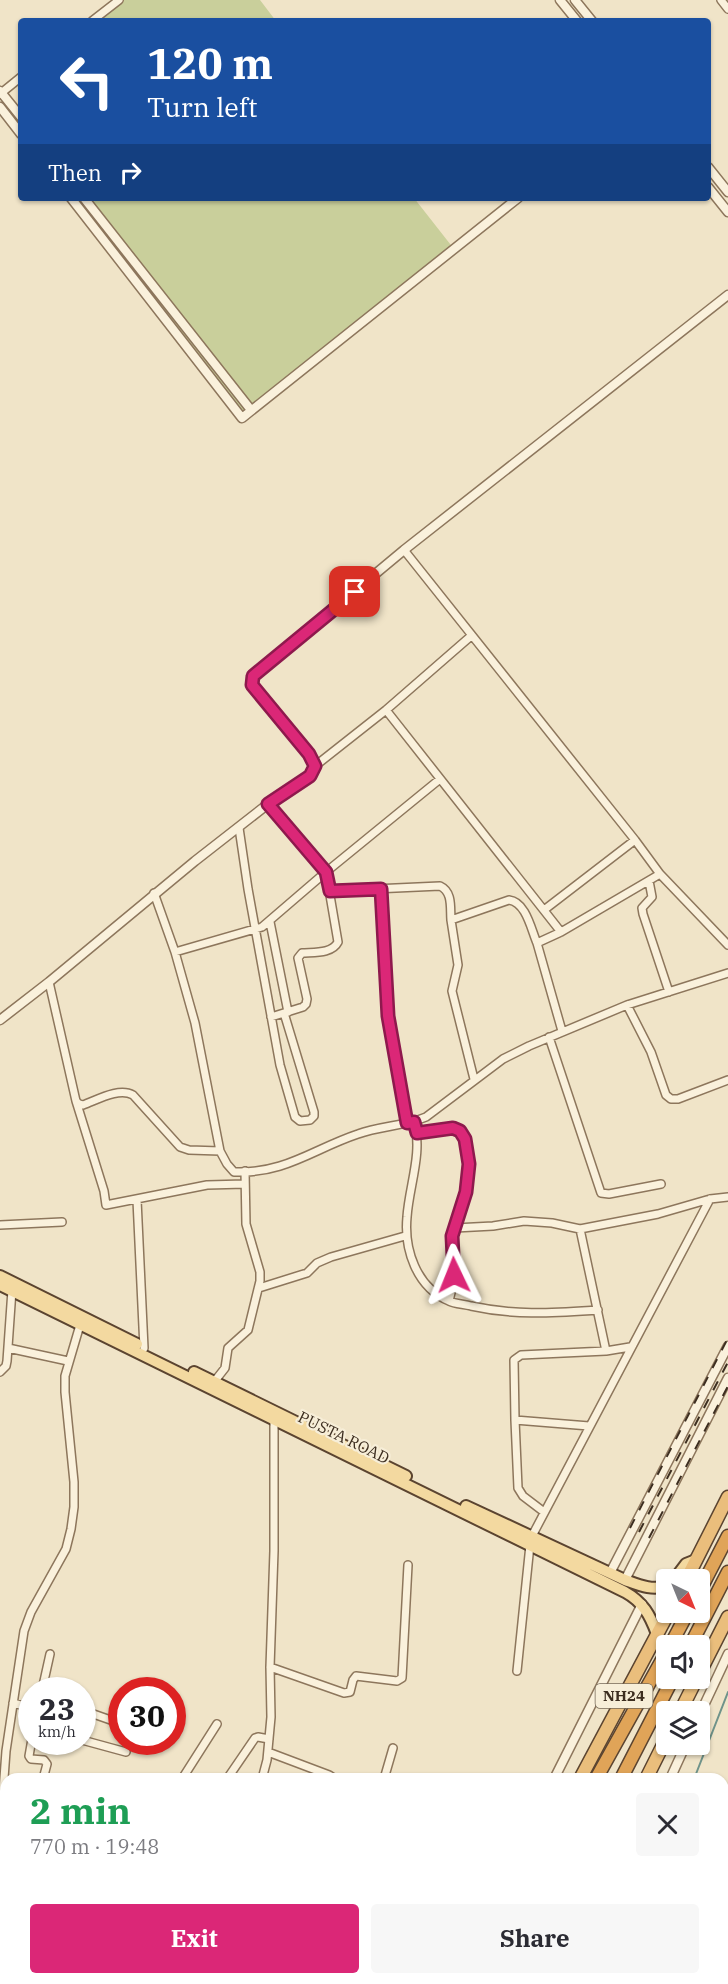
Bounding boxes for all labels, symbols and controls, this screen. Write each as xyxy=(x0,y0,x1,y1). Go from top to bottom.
text: 120 m xyxy=(147,36,273,91)
icon: left xyxy=(48,42,126,120)
text: Turn left xyxy=(147,89,258,124)
icon: right xyxy=(114,156,147,189)
text: Then xyxy=(48,158,102,187)
pin xyxy=(329,566,380,617)
icon: arrive xyxy=(338,575,371,608)
position arrow xyxy=(422,1243,486,1307)
street label: PUSTA ROAD xyxy=(295,1406,393,1468)
north arrow xyxy=(656,1569,710,1623)
map controls xyxy=(656,1569,710,1755)
button: sound xyxy=(656,1635,710,1689)
speed limit sign: 30 xyxy=(108,1677,186,1755)
road number: NH24 xyxy=(596,1684,652,1708)
text: 23 xyxy=(39,1689,75,1728)
button: layers xyxy=(656,1701,710,1755)
text: km/h xyxy=(38,1722,76,1741)
text: 2 min xyxy=(30,1787,131,1834)
button: close xyxy=(636,1793,699,1856)
text: 770 m · 19:48 xyxy=(30,1833,159,1860)
button: Exit xyxy=(30,1904,359,1973)
button: Share xyxy=(371,1904,699,1973)

